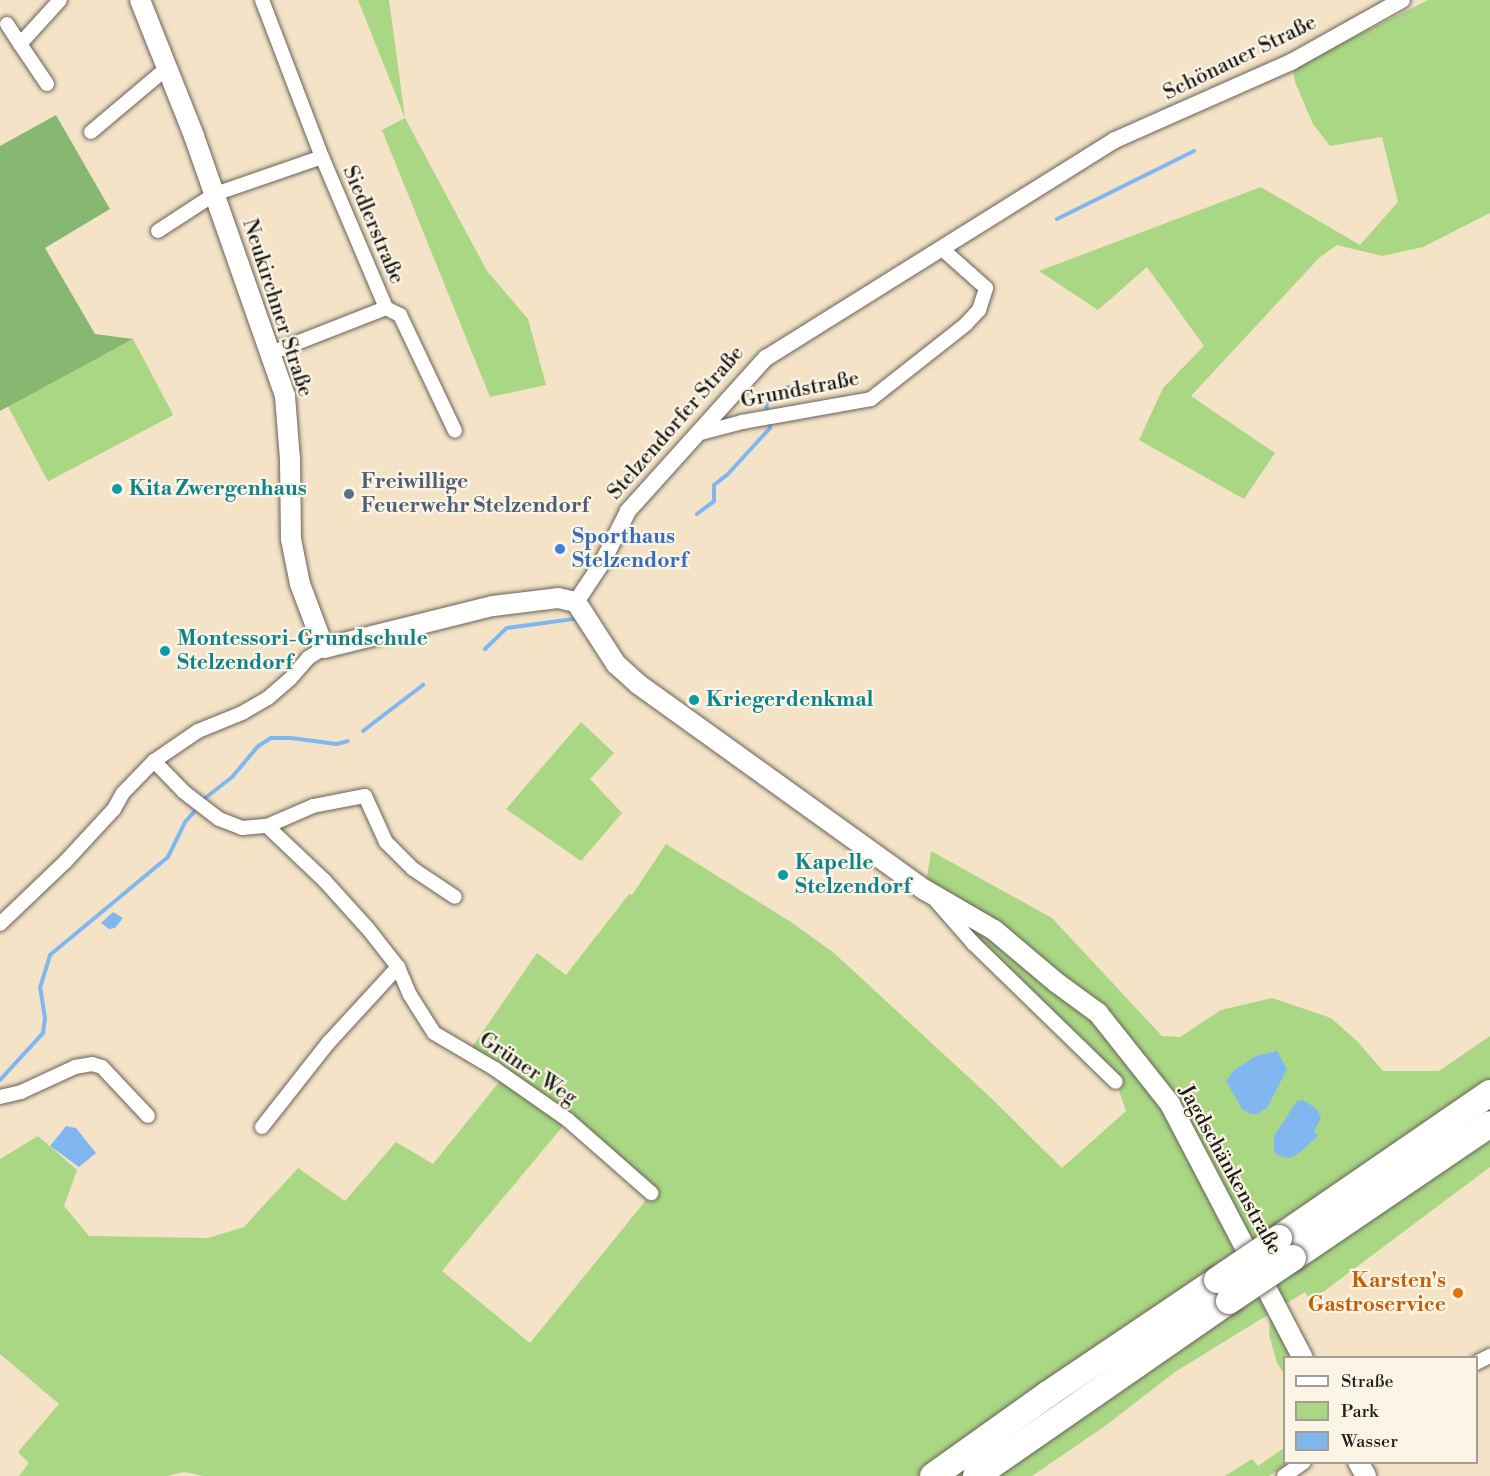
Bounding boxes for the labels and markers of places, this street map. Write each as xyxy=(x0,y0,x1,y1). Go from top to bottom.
place label: Freiwillige Feuerwehr Stelzendorf xyxy=(361,469,589,519)
place label: Kita Zwergenhaus xyxy=(129,476,307,502)
marker: Kita Zwergenhaus xyxy=(110,482,124,496)
marker: Freiwillige Feuerwehr Stelzendorf xyxy=(342,487,356,501)
place label: Sporthaus Stelzendorf xyxy=(572,524,688,574)
marker: Sporthaus Stelzendorf xyxy=(553,542,567,556)
place label: Montessori-Grundschule Stelzendorf xyxy=(177,626,428,676)
marker: Montessori-Grundschule Stelzendorf xyxy=(158,644,172,658)
place label: Kriegerdenkmal xyxy=(706,687,873,713)
marker: Kriegerdenkmal xyxy=(687,693,701,707)
place label: Kapelle Stelzendorf xyxy=(795,850,911,900)
marker: Kapelle Stelzendorf xyxy=(776,868,790,882)
place label: Karsten's Gastroservice xyxy=(1308,1268,1446,1318)
marker: Karsten's Gastroservice xyxy=(1451,1286,1465,1300)

